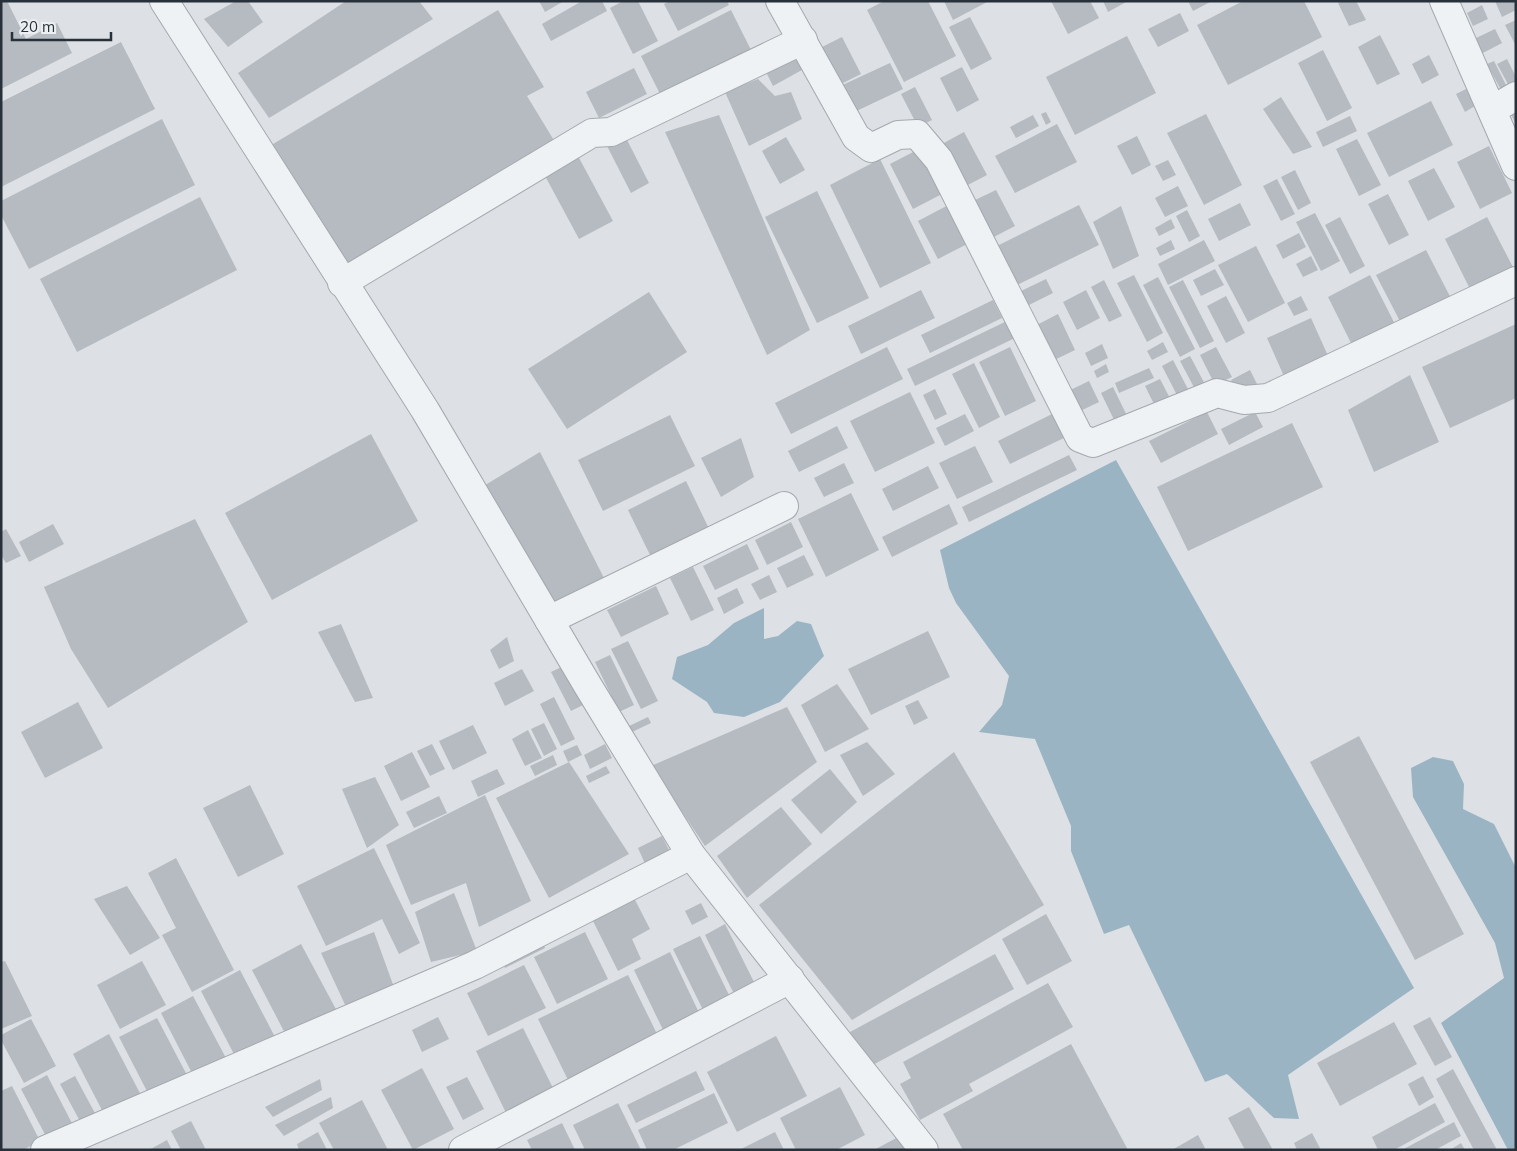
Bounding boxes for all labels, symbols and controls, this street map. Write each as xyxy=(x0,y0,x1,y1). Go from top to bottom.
scale bar xyxy=(12,10,111,42)
text: 20 m xyxy=(20,17,55,36)

